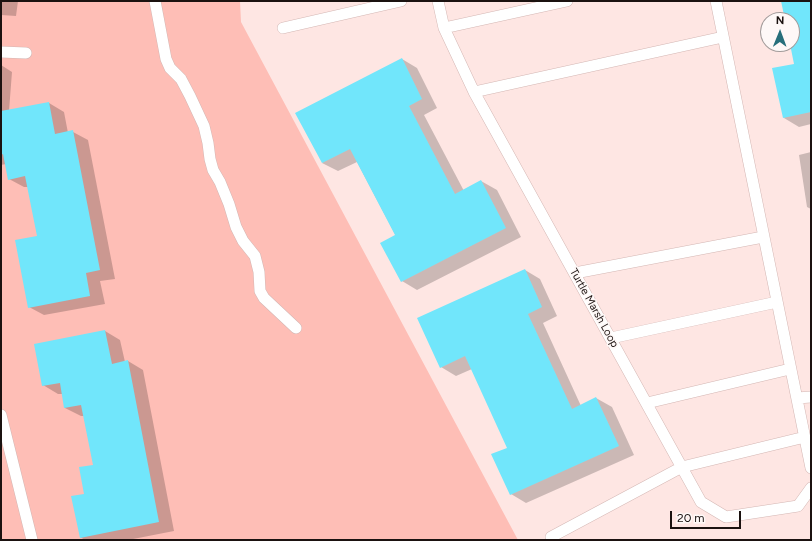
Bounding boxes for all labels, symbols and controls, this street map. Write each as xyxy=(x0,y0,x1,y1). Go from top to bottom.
north arrow xyxy=(760,12,800,52)
text: N xyxy=(776,14,785,27)
street label: Turtle Marsh Loop xyxy=(567,266,621,350)
scale bar xyxy=(672,503,743,529)
text: 20 m xyxy=(677,511,705,525)

